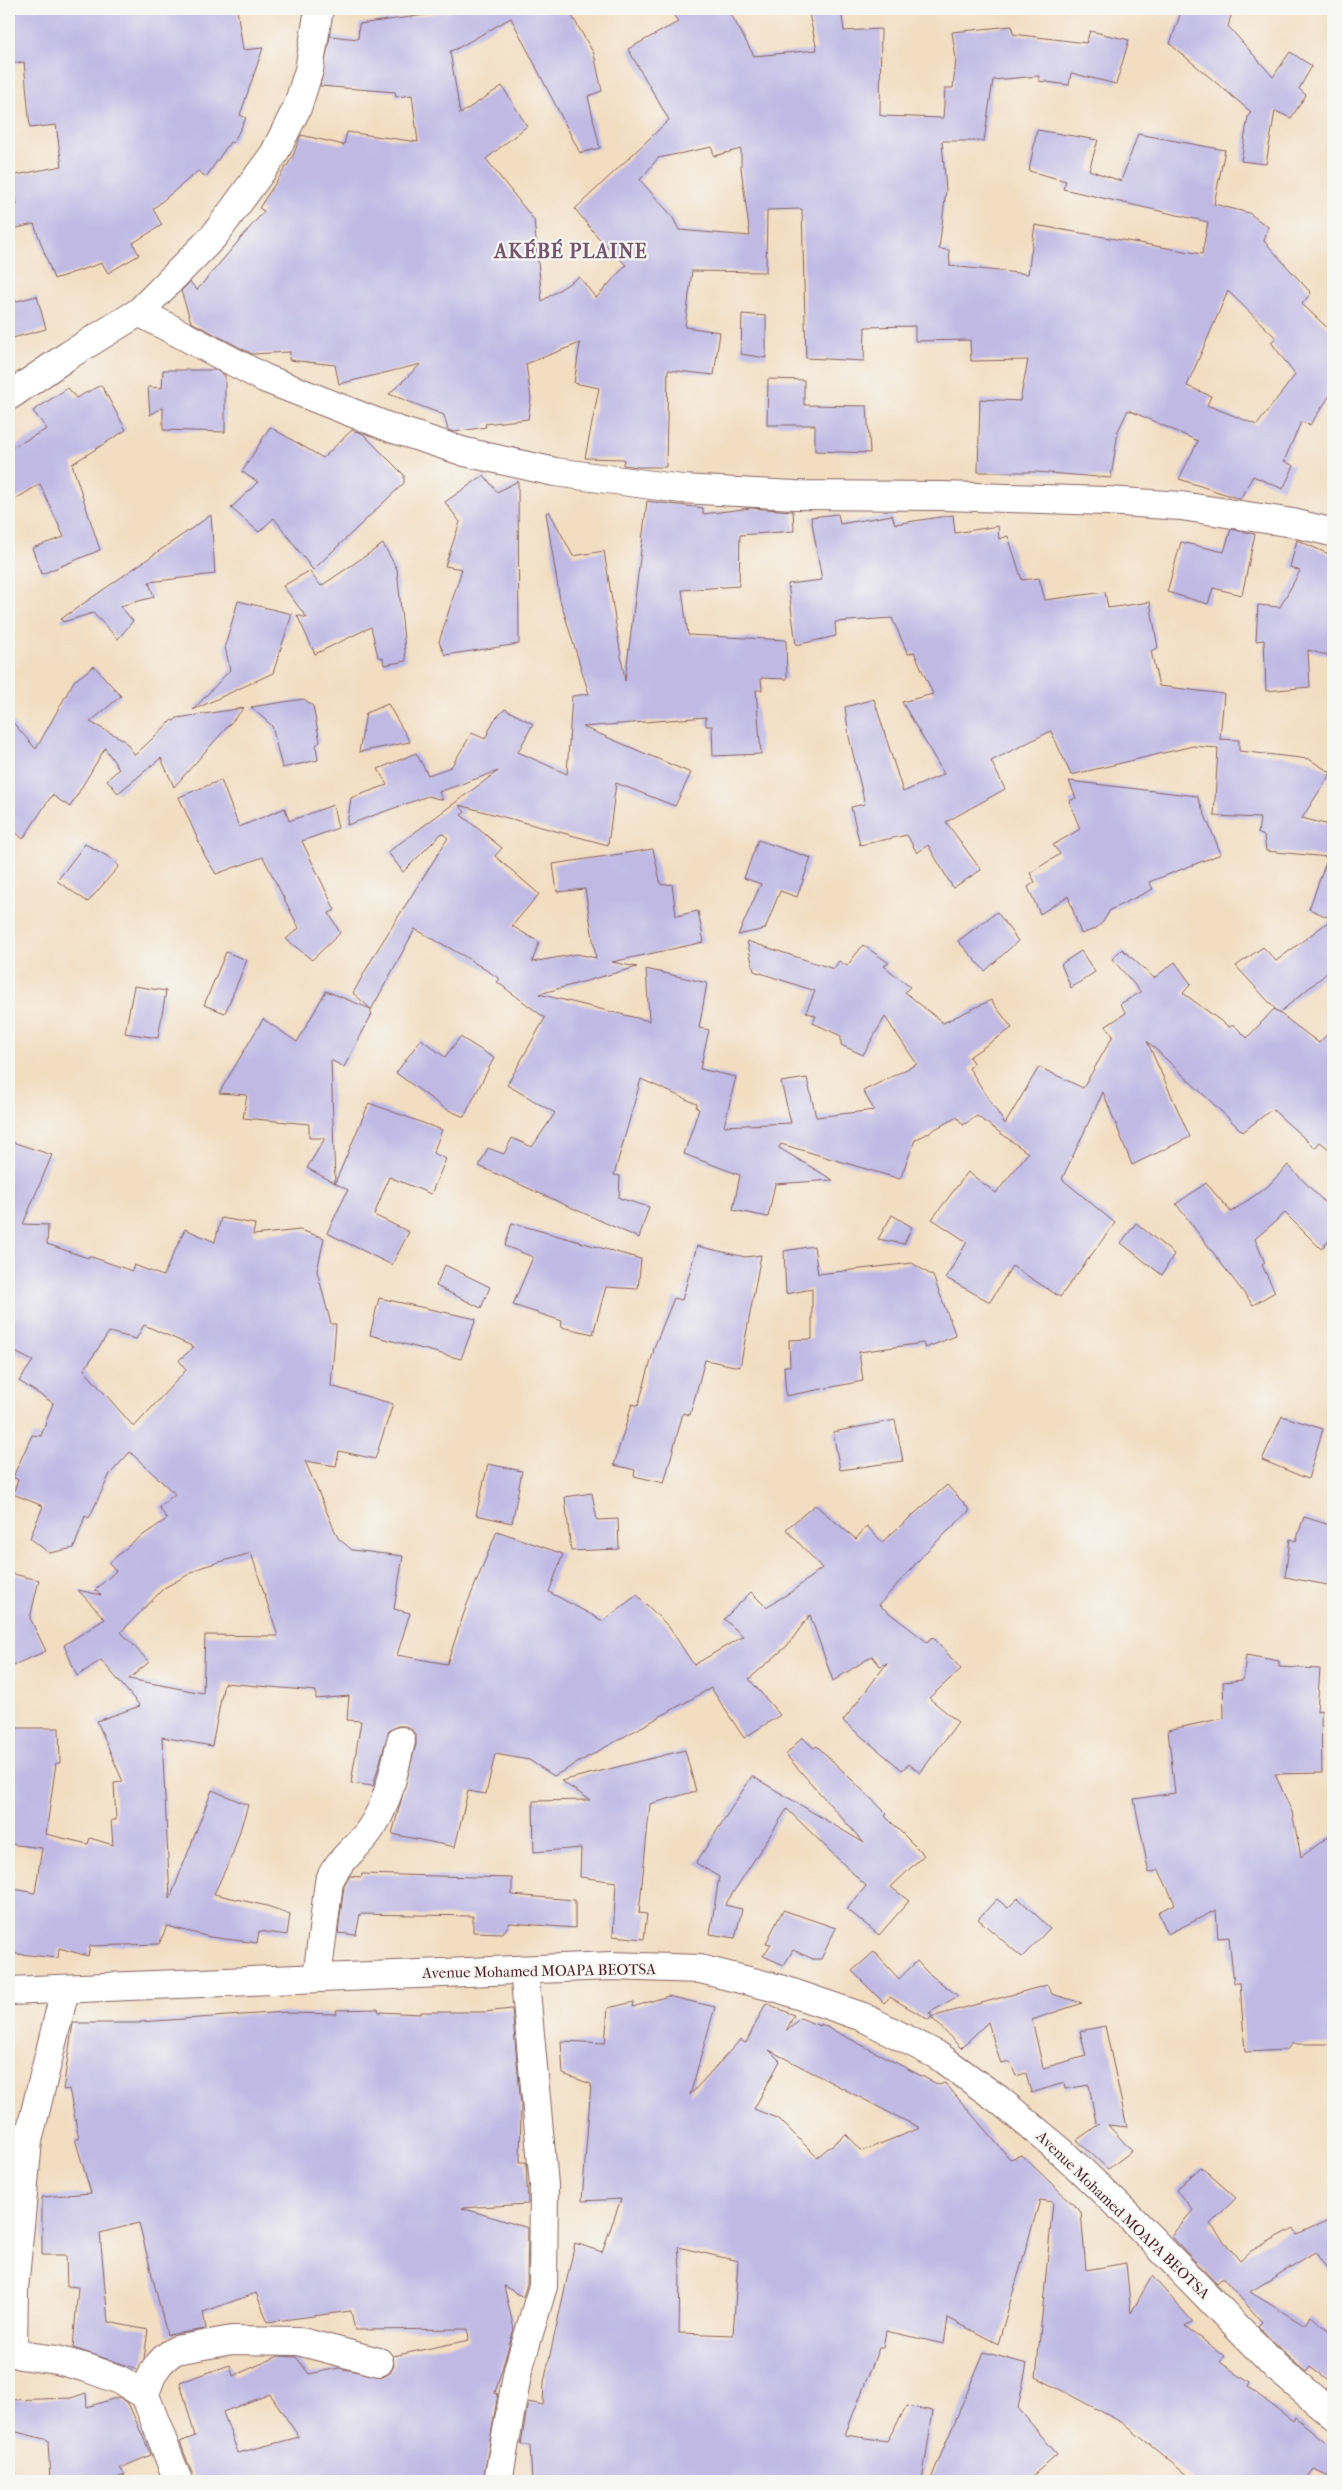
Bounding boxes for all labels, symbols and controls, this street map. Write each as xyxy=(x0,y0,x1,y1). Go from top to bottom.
district label: AKÉBÉ PLAINE xyxy=(492,238,648,263)
street label: Avenue Mohamed MOAPA BEOTSA xyxy=(421,1960,656,1982)
street label: Avenue Mohamed MOAPA BEOTSA xyxy=(1032,2127,1214,2303)

